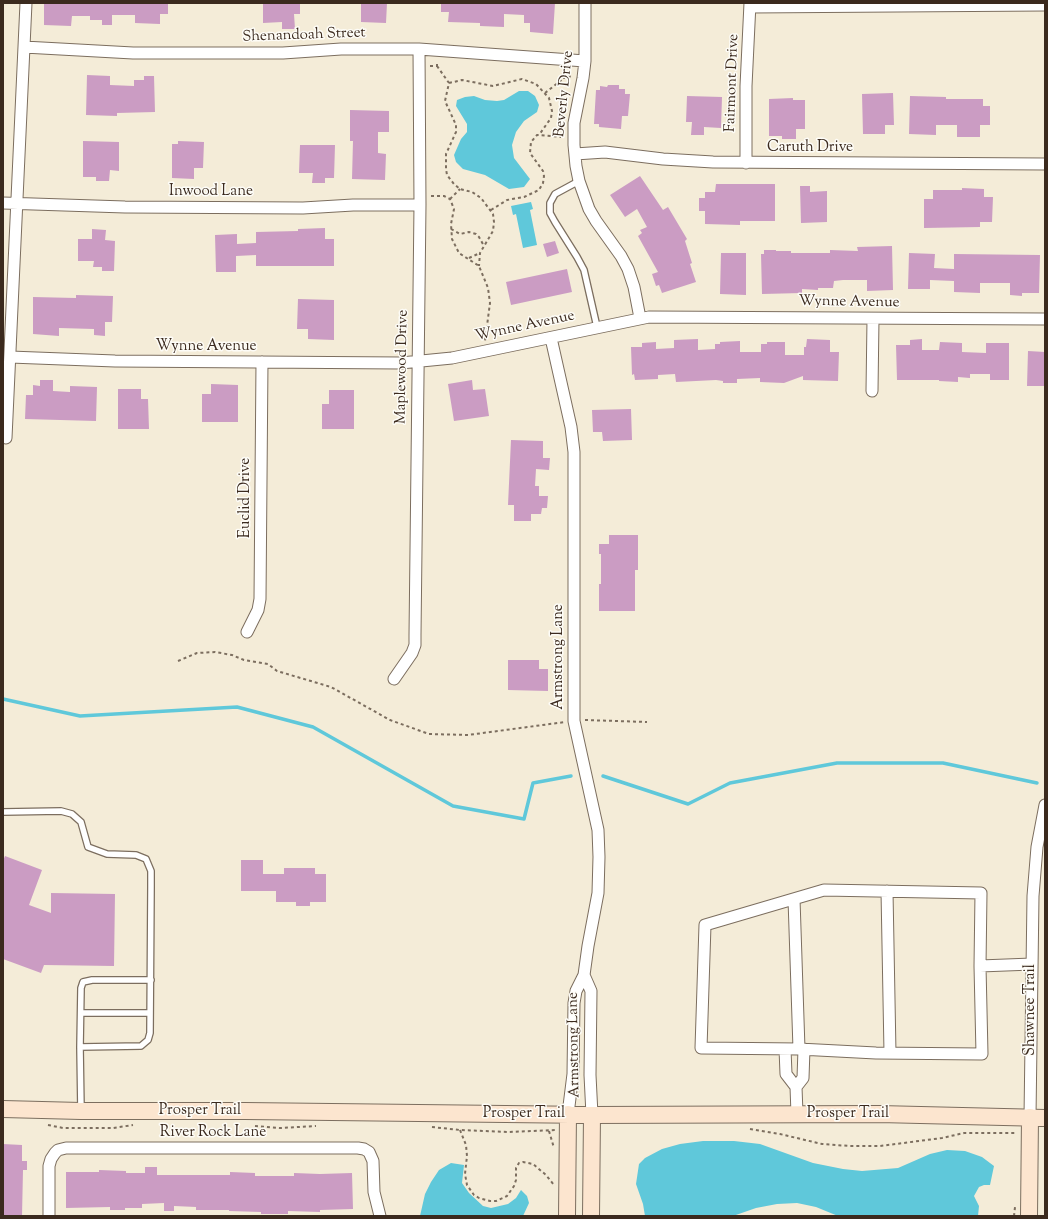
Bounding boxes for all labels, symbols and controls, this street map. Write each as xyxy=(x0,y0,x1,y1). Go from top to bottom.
street label: Shenandoah Street xyxy=(242,25,366,47)
street label: Fairmont Drive xyxy=(722,34,744,132)
street label: Beverly Drive xyxy=(552,50,578,138)
street label: Caruth Drive xyxy=(767,139,853,157)
street label: Inwood Lane xyxy=(169,183,253,201)
street label: Wynne Avenue xyxy=(798,293,900,313)
street label: Wynne Avenue xyxy=(474,308,576,346)
street label: Maplewood Drive xyxy=(393,310,413,424)
street label: Wynne Avenue xyxy=(155,338,257,356)
street label: Euclid Drive xyxy=(237,458,255,538)
street label: Armstrong Lane xyxy=(550,604,568,710)
street label: Shawnee Trail xyxy=(1022,964,1040,1056)
street label: Armstrong Lane xyxy=(565,992,585,1098)
street label: Prosper Trail xyxy=(159,1102,241,1120)
street label: Prosper Trail xyxy=(483,1105,565,1123)
street label: Prosper Trail xyxy=(807,1105,889,1123)
street label: River Rock Lane xyxy=(160,1124,266,1142)

